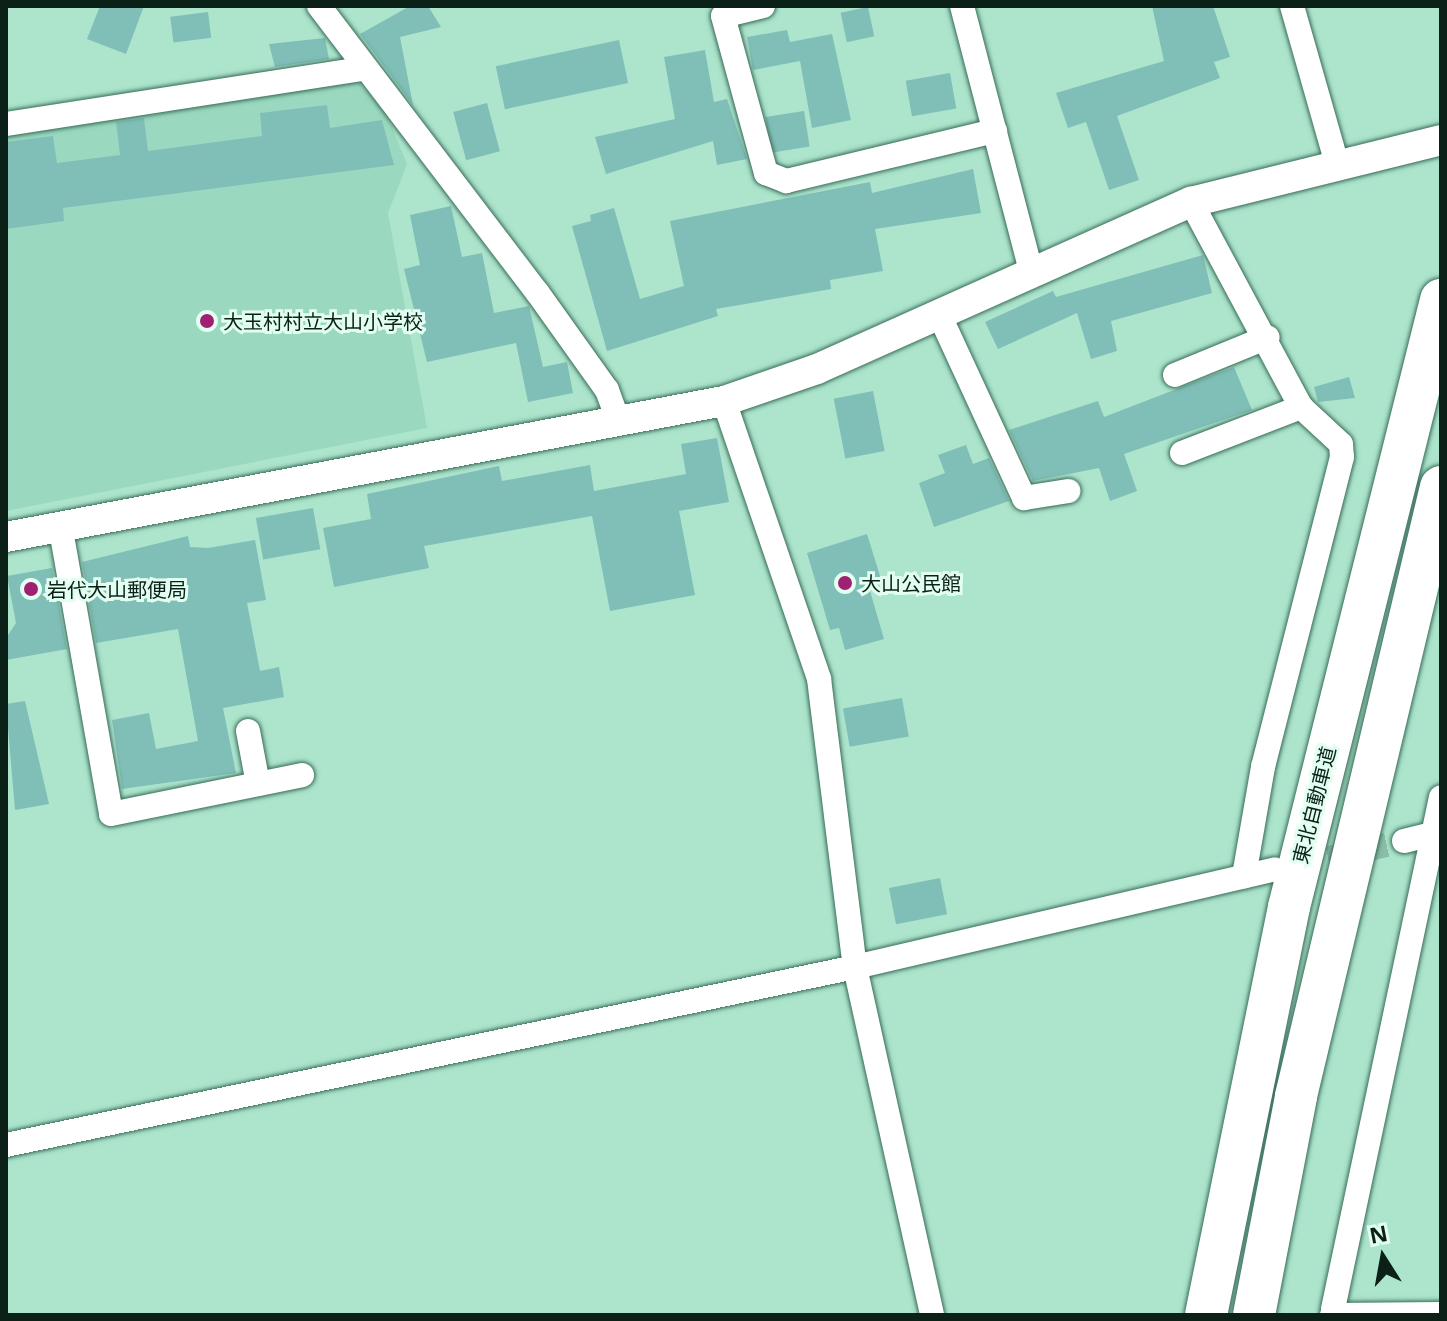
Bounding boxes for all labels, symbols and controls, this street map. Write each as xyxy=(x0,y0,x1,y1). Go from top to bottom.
place label: 大玉村村立大山小学校 xyxy=(223,309,423,333)
marker: 大玉村村立大山小学校 xyxy=(198,312,216,330)
place label: 大山公民館 xyxy=(861,571,961,595)
marker: 大山公民館 xyxy=(836,574,854,592)
place label: 岩代大山郵便局 xyxy=(47,577,187,601)
marker: 岩代大山郵便局 xyxy=(22,580,40,598)
street label: 東北自動車道 xyxy=(1288,744,1340,866)
north arrow xyxy=(1343,1217,1423,1297)
text: N xyxy=(1367,1217,1390,1250)

